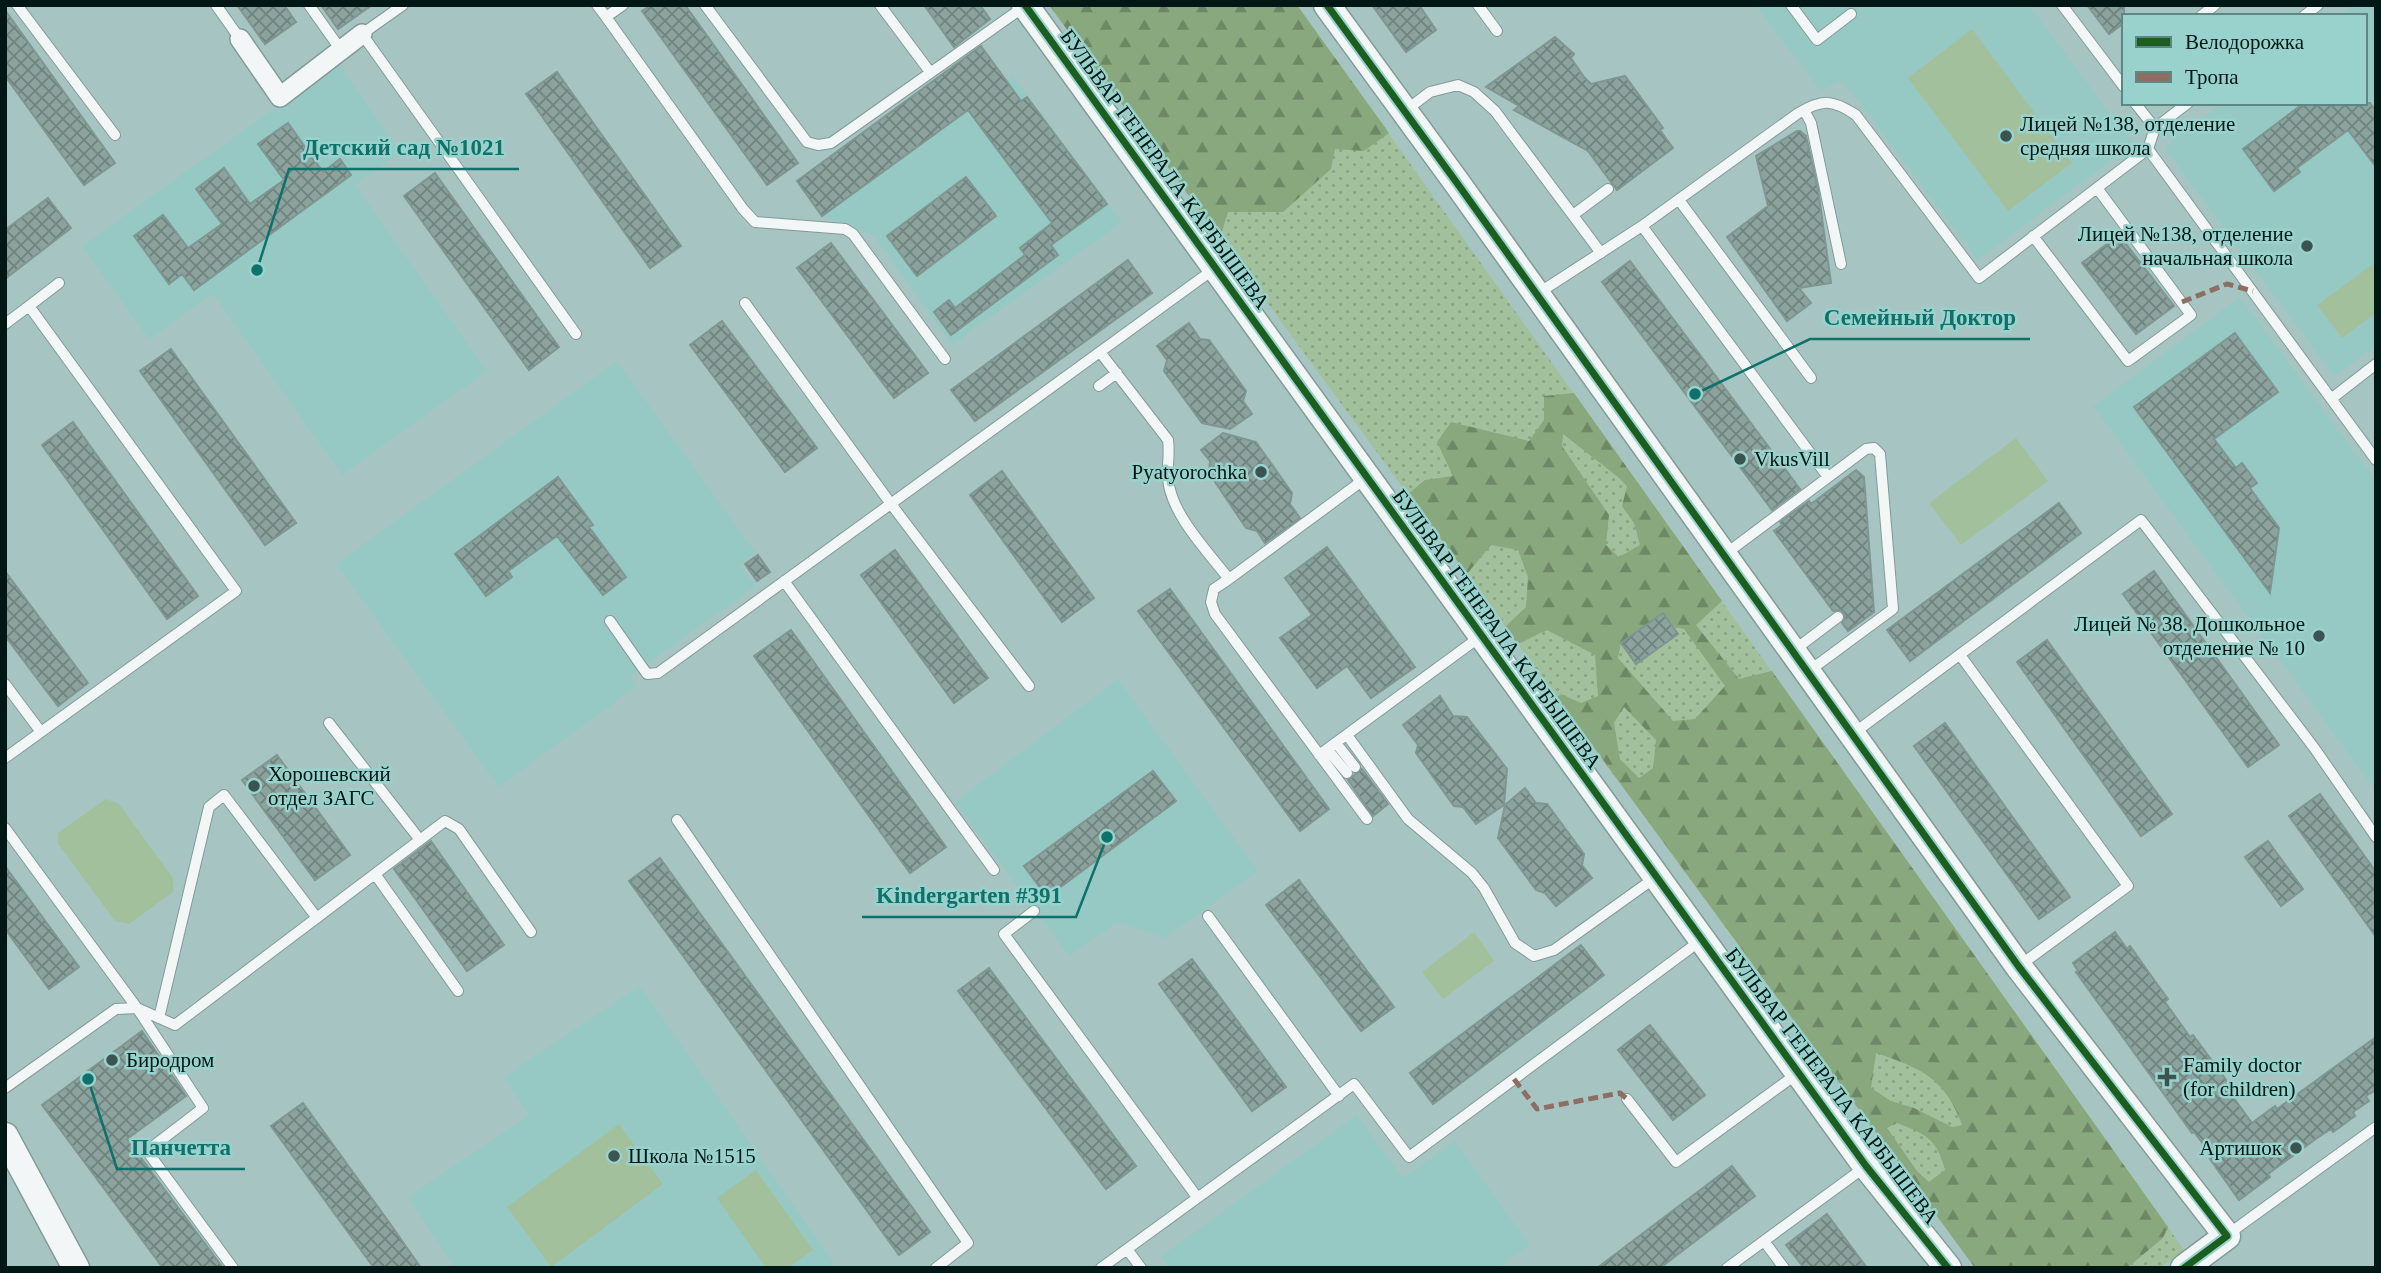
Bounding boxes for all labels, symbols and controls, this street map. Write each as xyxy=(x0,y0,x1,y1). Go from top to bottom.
legend xyxy=(2122,14,2367,105)
street label: БУЛЬВАР ГЕНЕРАЛА КАРБЫШЕВА xyxy=(1055,25,1275,314)
text: Велодорожка xyxy=(2185,30,2305,54)
text: Тропа xyxy=(2185,65,2239,89)
place label: Лицей №138, отделение средняя школа xyxy=(2020,112,2235,160)
callout: Детский сад №1021 xyxy=(289,125,519,169)
marker: Лицей №138, отделение средняя школа xyxy=(1998,128,2014,144)
text: Детский сад №1021 xyxy=(303,135,505,160)
place label: Лицей №138, отделение начальная школа xyxy=(2078,222,2294,270)
marker: Лицей №138, отделение начальная школа xyxy=(2299,238,2315,254)
callout: Семейный Доктор xyxy=(1810,295,2030,339)
text: Семейный Доктор xyxy=(1824,305,2016,330)
place label: VkusVill xyxy=(1754,447,1830,471)
marker: VkusVill xyxy=(1732,451,1748,467)
place label: Pyatyorochka xyxy=(1132,460,1248,484)
marker: Pyatyorochka xyxy=(1253,464,1269,480)
street label: БУЛЬВАР ГЕНЕРАЛА КАРБЫШЕВА xyxy=(1387,485,1607,774)
place label: Лицей № 38. Дошкольное отделение № 10 xyxy=(2074,612,2305,660)
marker: Лицей № 38. Дошкольное отделение № 10 xyxy=(2311,628,2327,644)
place label: Хорошевский отдел ЗАГС xyxy=(268,762,391,810)
marker: Хорошевский отдел ЗАГС xyxy=(246,778,262,794)
callout: Kindergarten #391 xyxy=(862,873,1076,917)
text: Kindergarten #391 xyxy=(876,883,1062,908)
street label: БУЛЬВАР ГЕНЕРАЛА КАРБЫШЕВА xyxy=(1720,943,1944,1230)
place label: Биродром xyxy=(126,1048,214,1072)
marker: Биродром xyxy=(104,1052,120,1068)
place label: Family doctor (for children) xyxy=(2183,1053,2301,1101)
marker: Family doctor (for children) xyxy=(2157,1067,2177,1087)
callout: Панчетта xyxy=(117,1125,245,1169)
text: Панчетта xyxy=(131,1135,232,1160)
place label: Артишок xyxy=(2199,1136,2283,1160)
marker: Артишок xyxy=(2288,1140,2304,1156)
place label: Школа №1515 xyxy=(628,1144,756,1168)
marker: Школа №1515 xyxy=(606,1148,622,1164)

